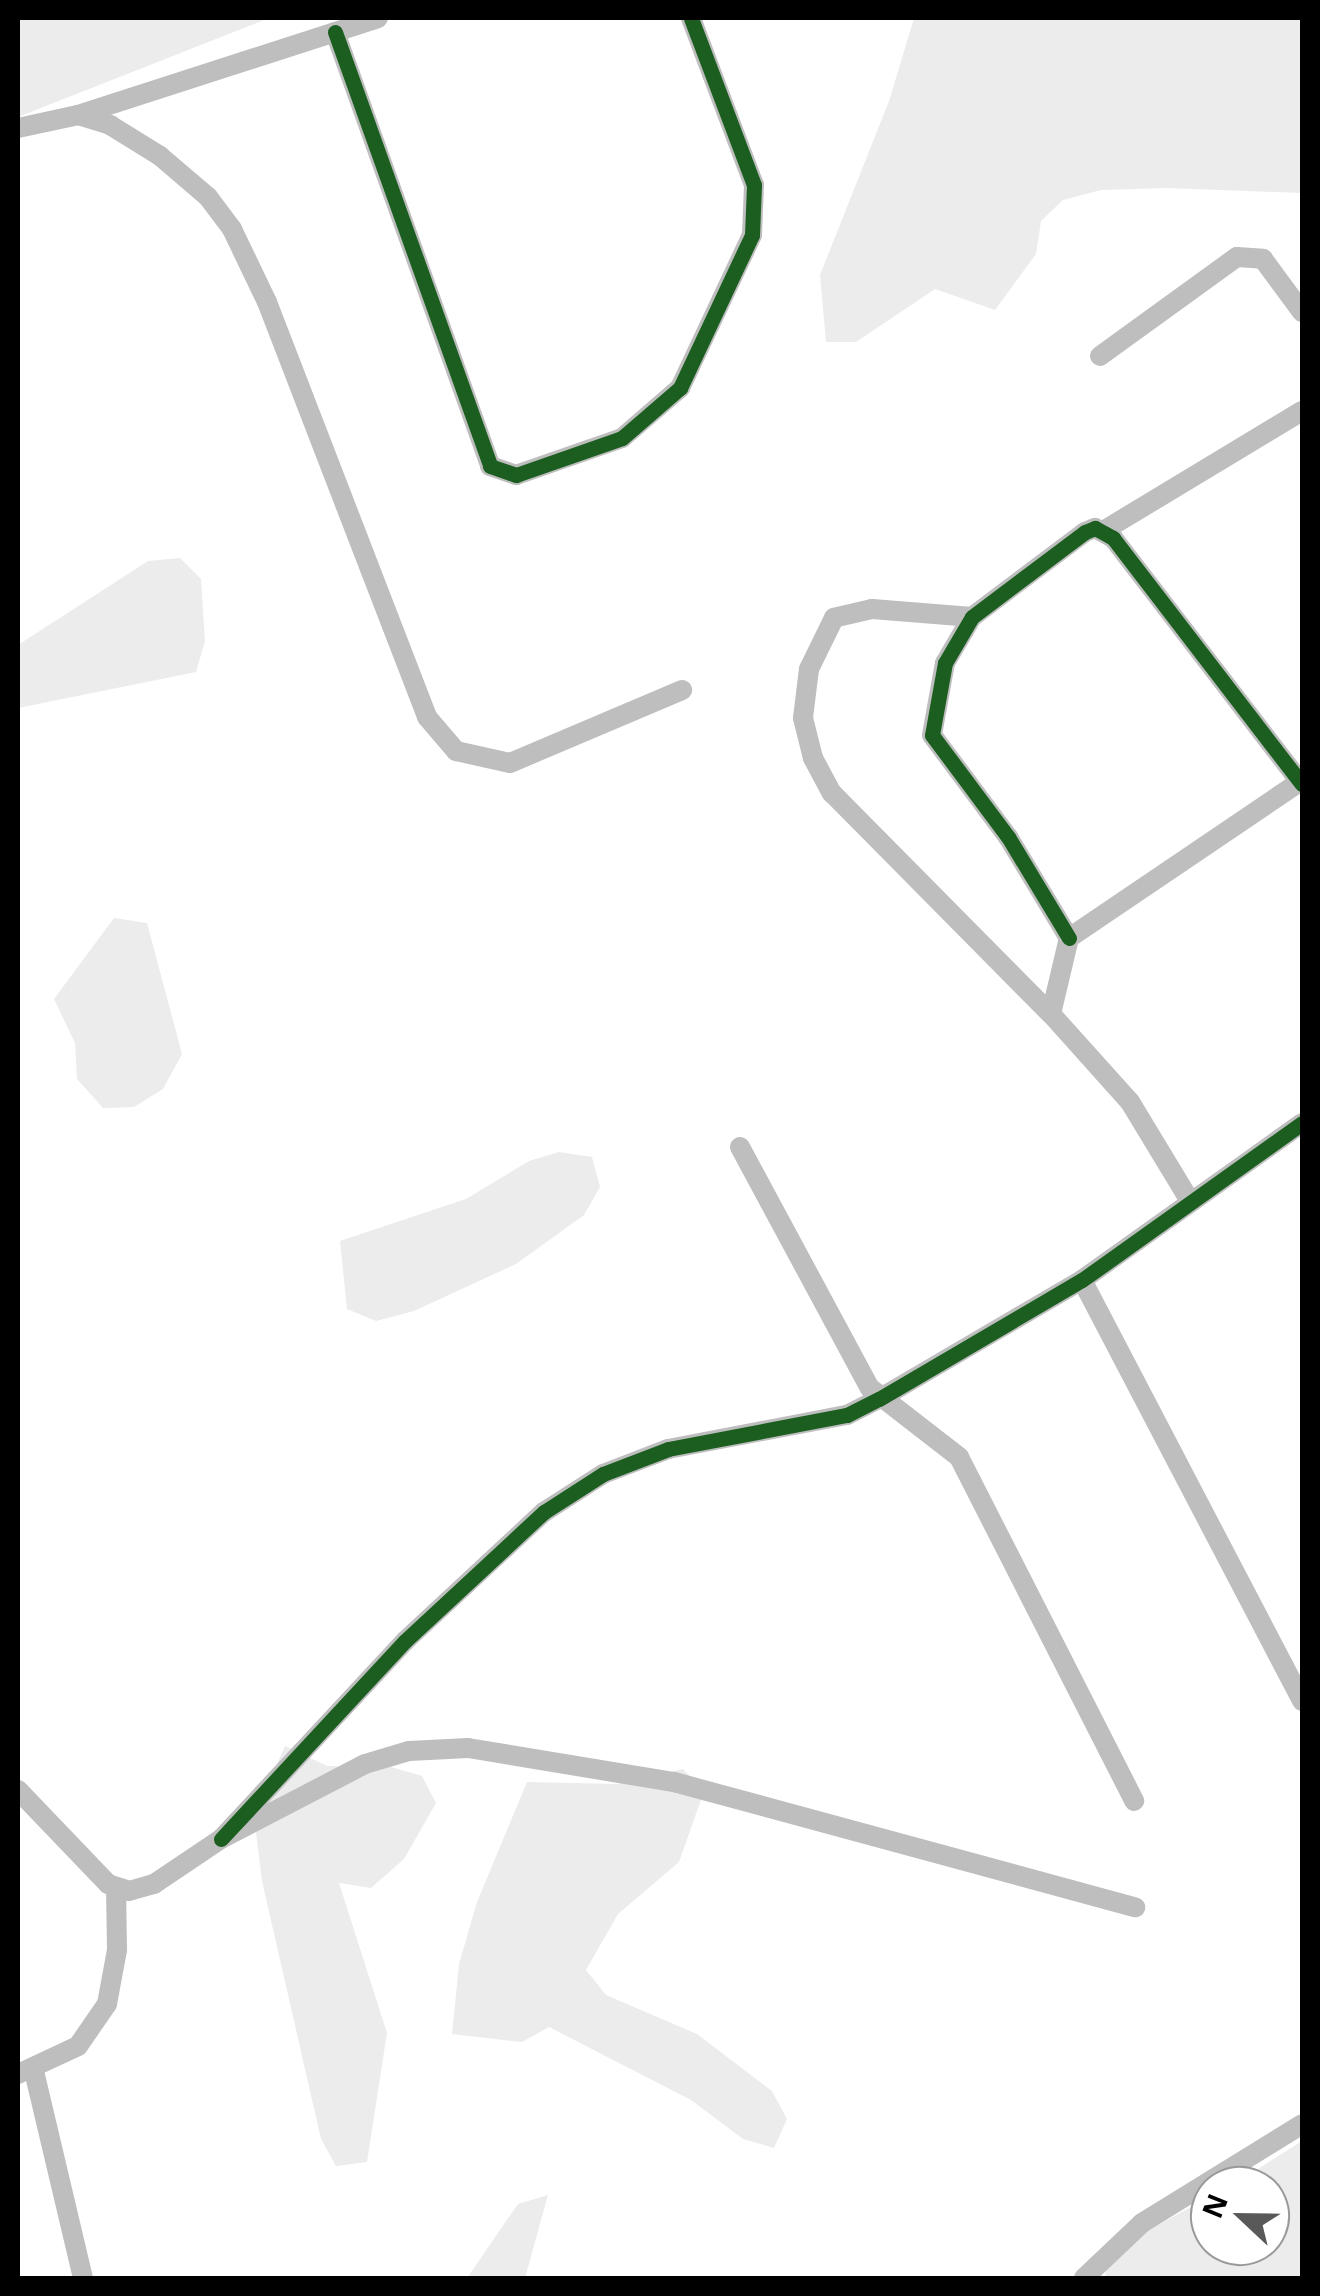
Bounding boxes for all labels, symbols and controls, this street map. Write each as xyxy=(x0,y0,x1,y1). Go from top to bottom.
north arrow xyxy=(1190,2166,1290,2266)
text: N xyxy=(1192,2188,1236,2223)

